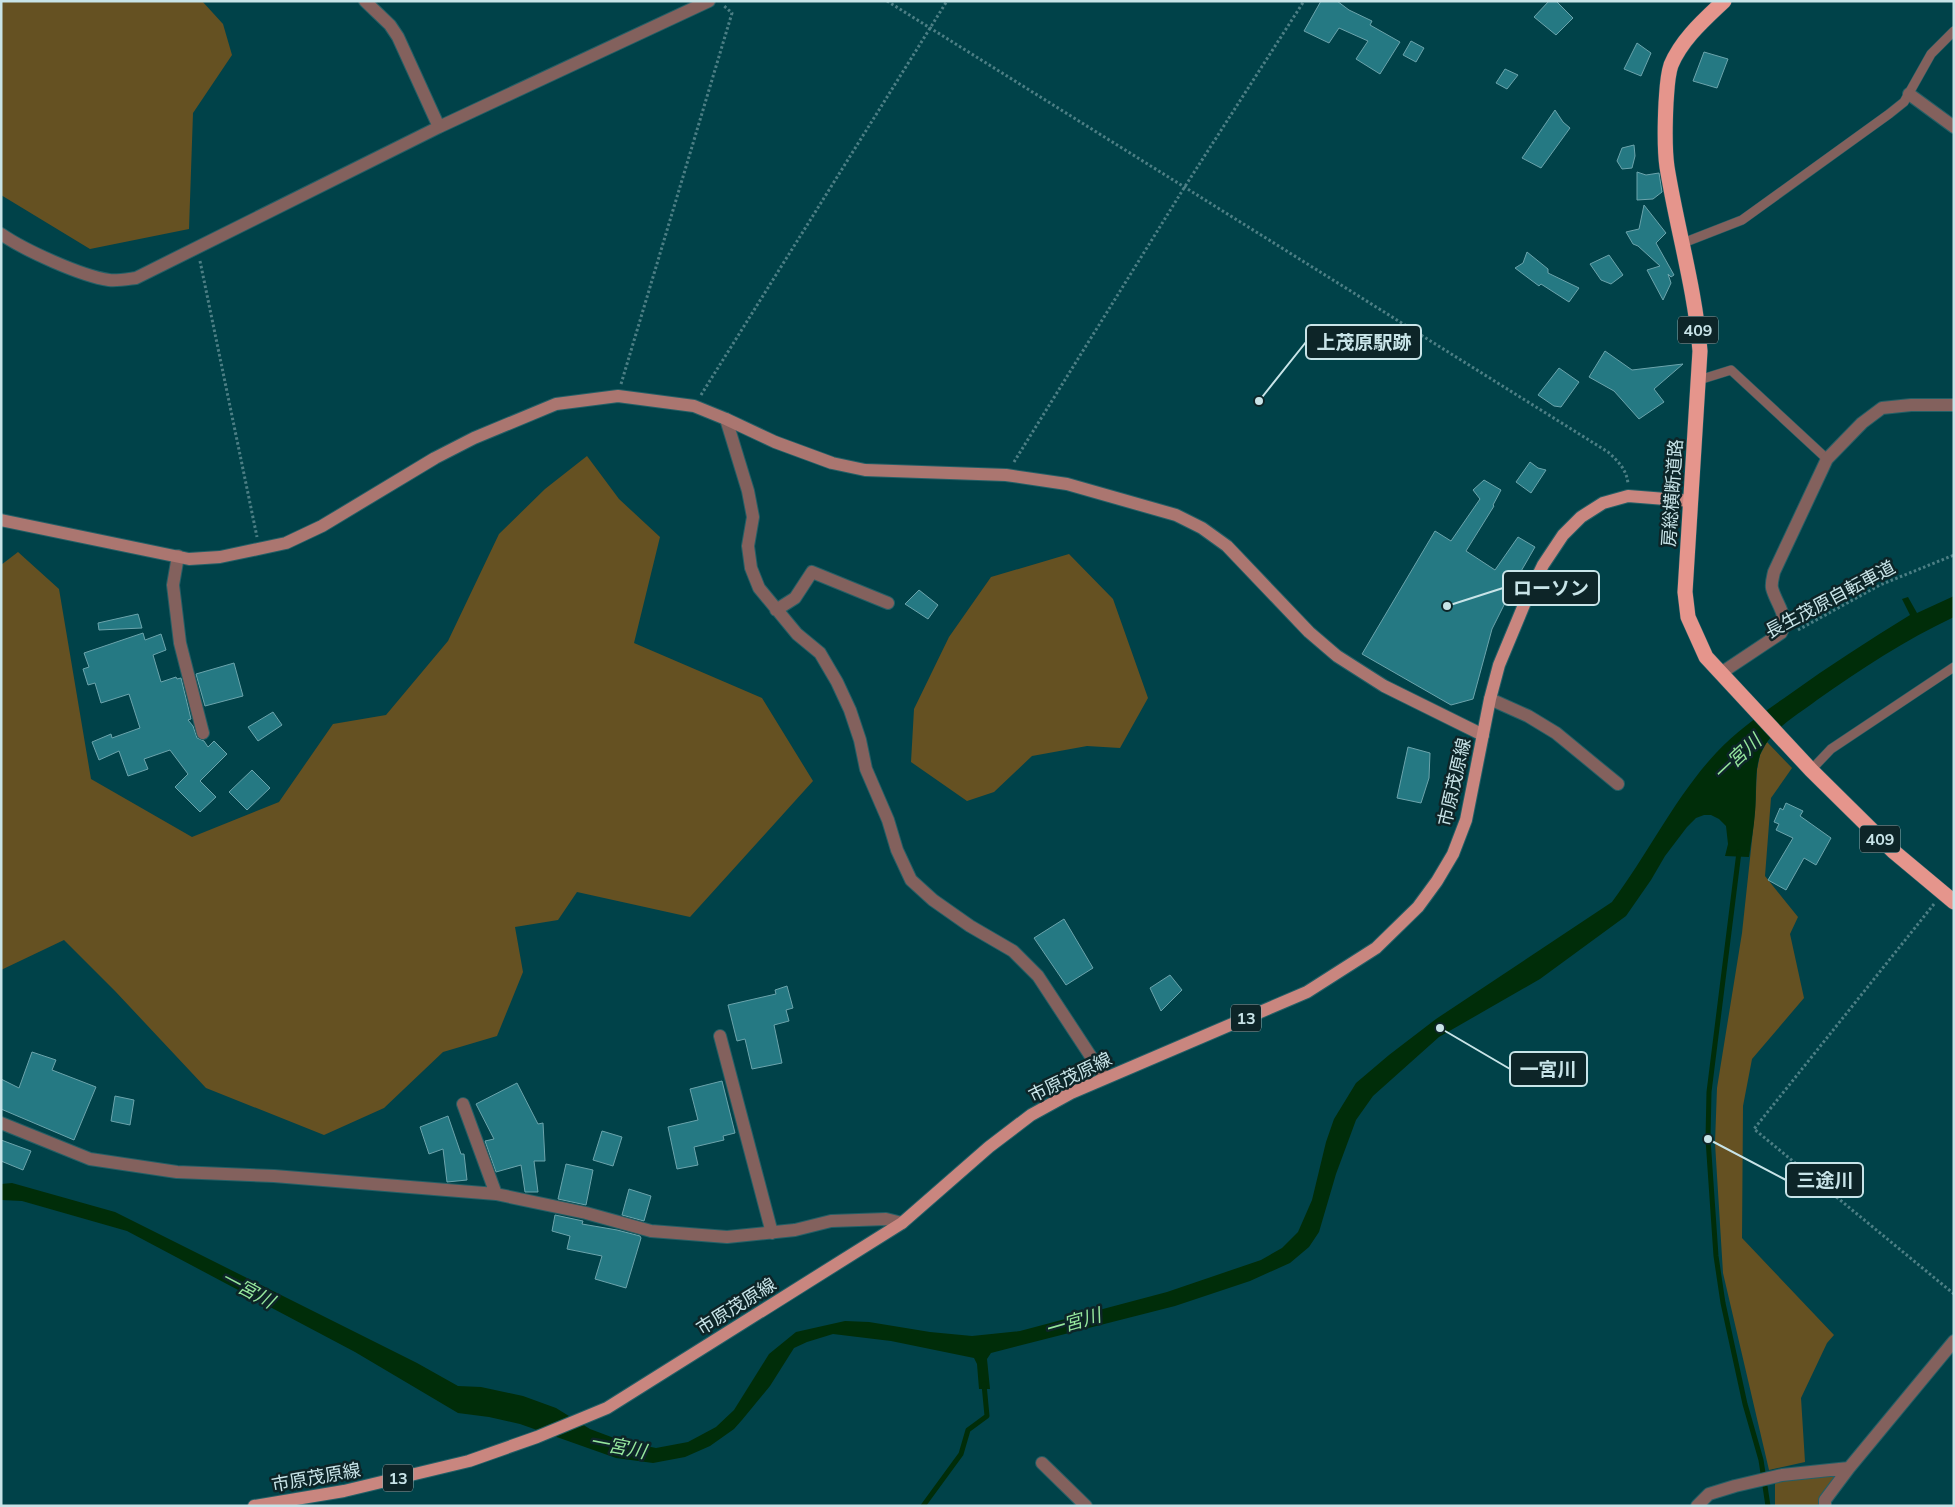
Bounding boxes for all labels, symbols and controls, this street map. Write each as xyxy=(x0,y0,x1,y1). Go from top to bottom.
road number: 409 xyxy=(1678,316,1718,344)
callout: 上茂原駅跡 xyxy=(1306,325,1421,359)
text: 上茂原駅跡 xyxy=(1316,330,1412,354)
street label: 房総横断道路 xyxy=(1657,438,1687,548)
street label: 長生茂原自転車道 xyxy=(1761,555,1899,643)
callout: ローソン xyxy=(1503,571,1599,605)
text: ローソン xyxy=(1513,576,1589,600)
water label: 一宮川 xyxy=(1708,727,1767,785)
street label: 市原茂原線 xyxy=(1433,736,1475,828)
road number: 409 xyxy=(1860,826,1900,852)
road number: 13 xyxy=(1231,1004,1261,1032)
street label: 市原茂原線 xyxy=(1025,1047,1115,1107)
callout: 一宮川 xyxy=(1510,1052,1587,1086)
text: 一宮川 xyxy=(1519,1057,1577,1081)
callout: 三途川 xyxy=(1786,1163,1863,1197)
text: 三途川 xyxy=(1796,1168,1854,1192)
water label: 一宮川 xyxy=(217,1265,281,1314)
street label: 市原茂原線 xyxy=(692,1272,780,1340)
water label: 一宮川 xyxy=(1042,1302,1106,1341)
water label: 一宮川 xyxy=(588,1429,650,1464)
street label: 市原茂原線 xyxy=(270,1458,362,1496)
road number: 13 xyxy=(383,1465,413,1492)

